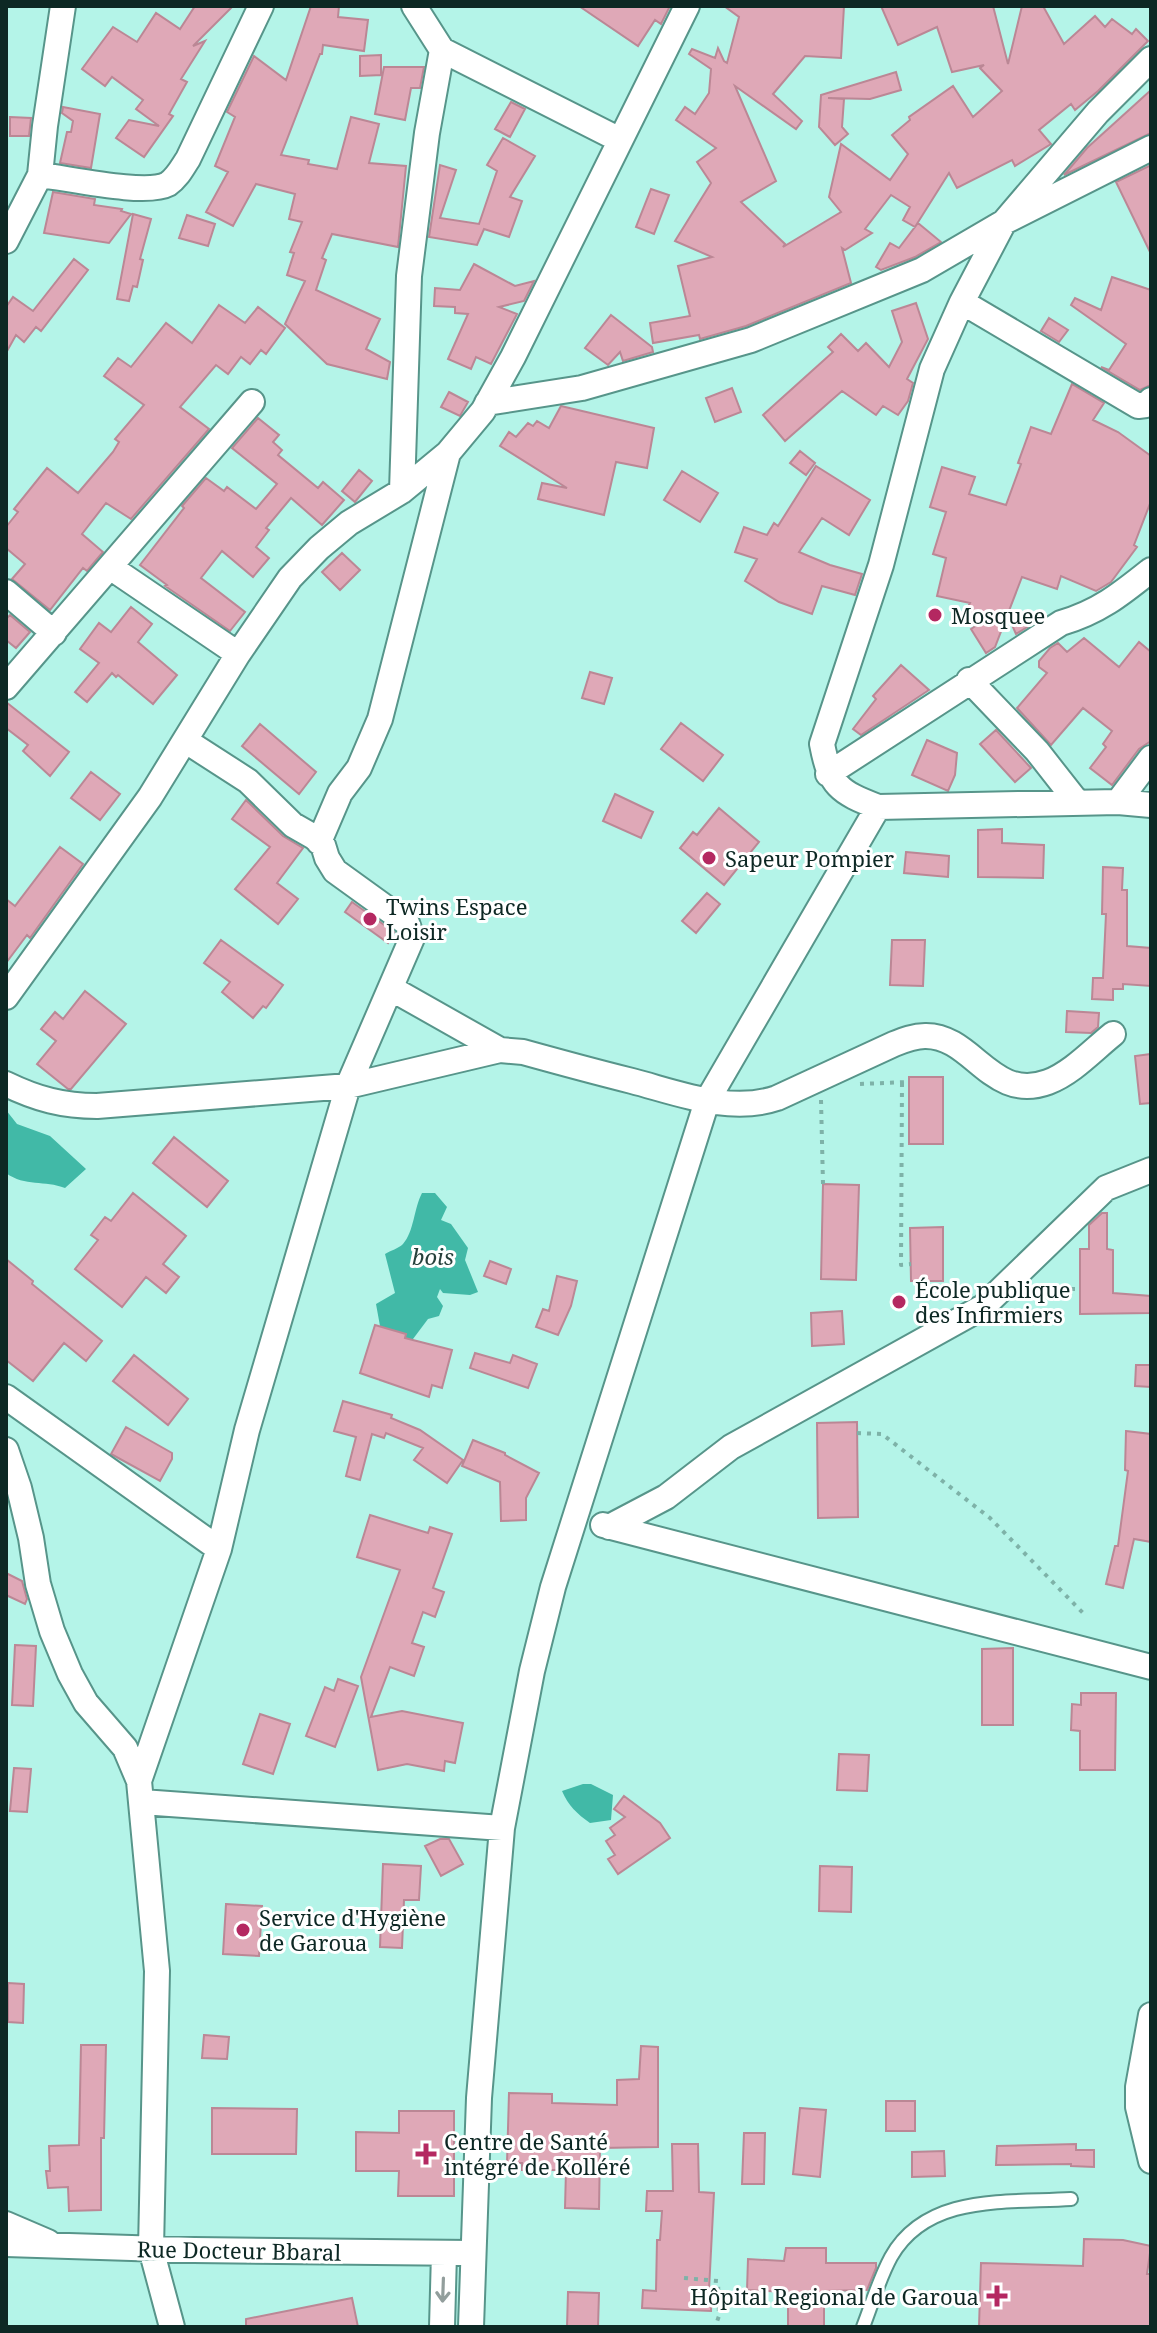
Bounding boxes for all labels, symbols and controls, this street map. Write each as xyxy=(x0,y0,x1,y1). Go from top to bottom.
place label: Mosquee xyxy=(951,600,1045,630)
marker: Mosquee xyxy=(926,606,944,624)
place label: Sapeur Pompier xyxy=(725,843,895,873)
marker: Sapeur Pompier xyxy=(700,849,718,867)
place label: Twins Espace Loisir xyxy=(386,891,527,946)
marker: Twins Espace Loisir xyxy=(361,910,379,928)
park label: bois xyxy=(412,1241,454,1271)
place label: École publique des Infirmiers xyxy=(915,1274,1071,1329)
marker: École publique des Infirmiers xyxy=(890,1293,908,1311)
place label: Service d'Hygiène de Garoua xyxy=(259,1902,446,1957)
marker: Service d'Hygiène de Garoua xyxy=(234,1921,252,1939)
place label: Centre de Santé intégré de Kolléré xyxy=(444,2126,631,2181)
marker: Centre de Santé intégré de Kolléré xyxy=(415,2143,437,2165)
street label: Rue Docteur Bbaral xyxy=(137,2233,342,2267)
one-way arrow xyxy=(436,2276,451,2303)
place label: Hôpital Regional de Garoua xyxy=(690,2281,979,2311)
marker: Hôpital Regional de Garoua xyxy=(986,2285,1008,2307)

